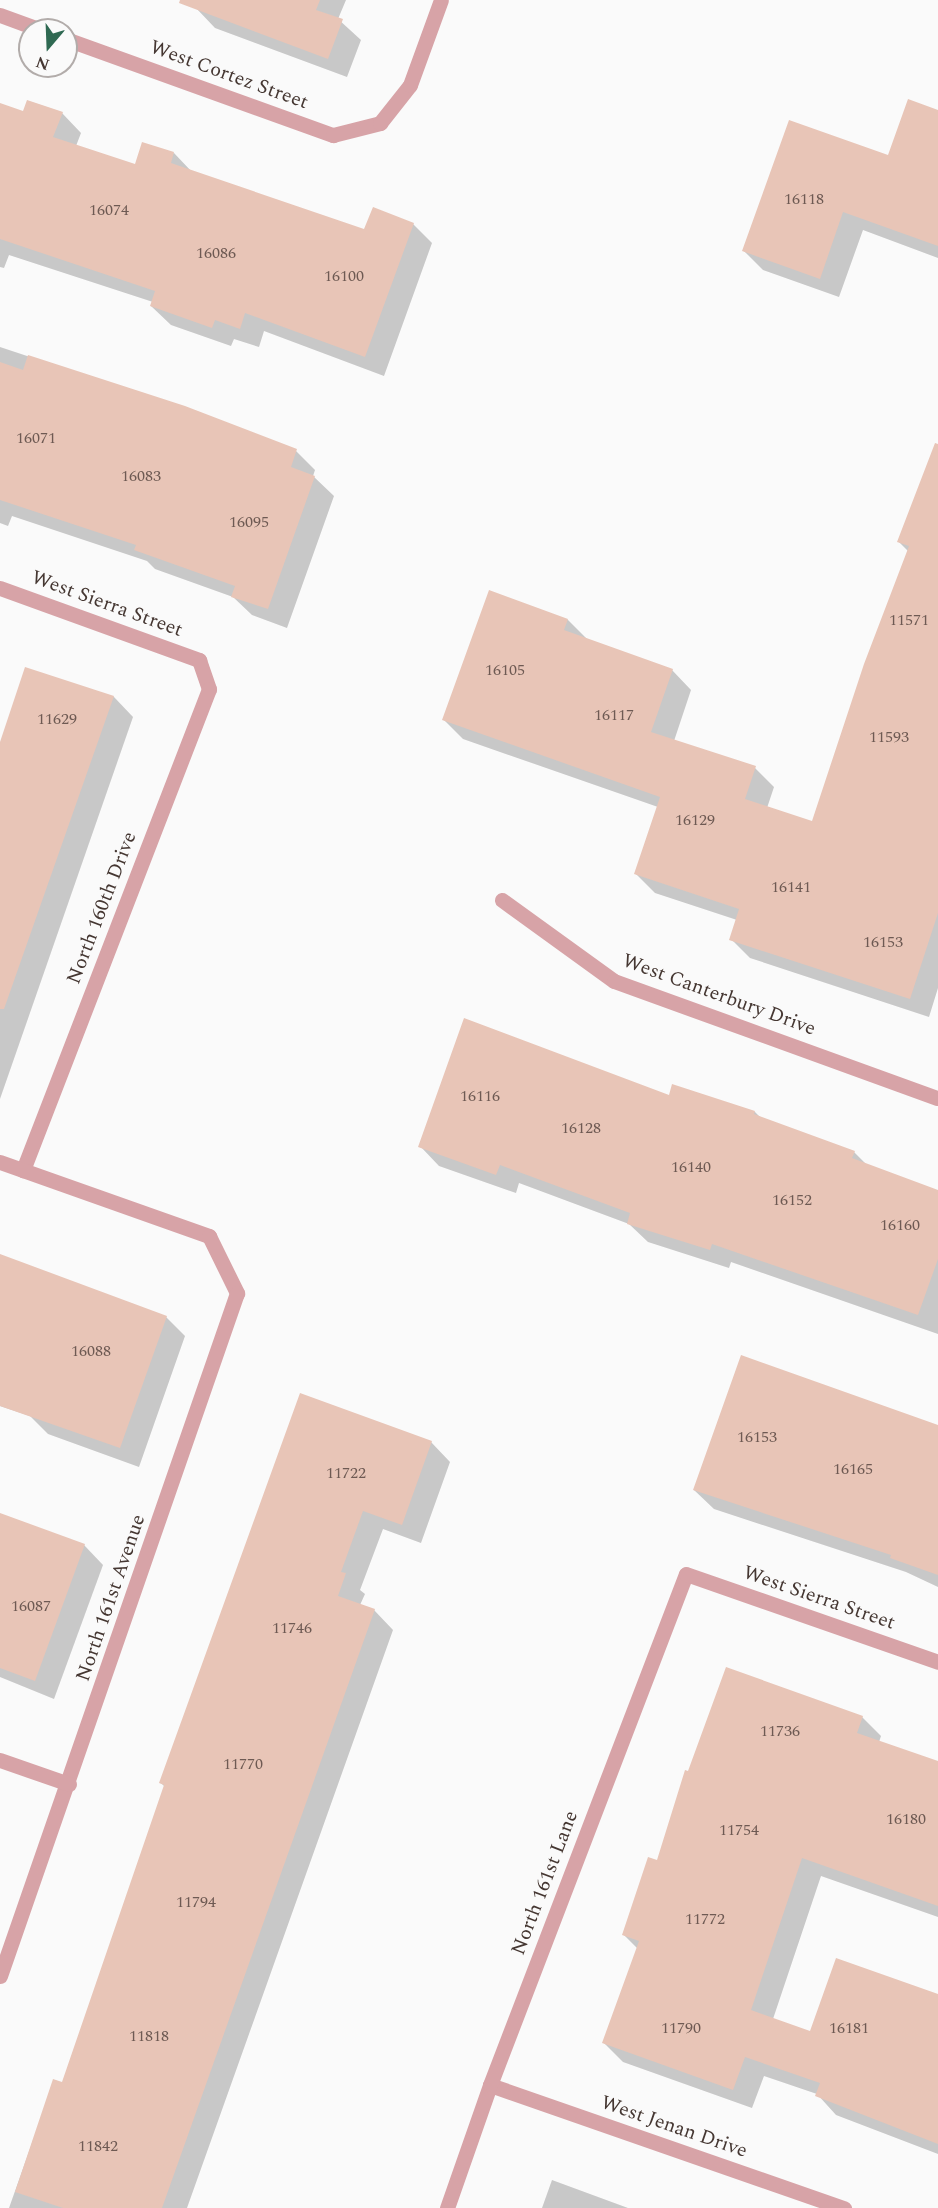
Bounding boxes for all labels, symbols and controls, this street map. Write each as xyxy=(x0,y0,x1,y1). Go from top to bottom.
north arrow xyxy=(18,18,78,78)
street label: West Cortez Street xyxy=(147,35,311,115)
text: N xyxy=(33,50,53,77)
house number: 16118 xyxy=(784,189,824,209)
house number: 16074 xyxy=(89,200,129,220)
house number: 16086 xyxy=(196,243,236,263)
house number: 16100 xyxy=(324,266,364,286)
house number: 16071 xyxy=(16,428,56,448)
house number: 16083 xyxy=(121,466,161,486)
house number: 16095 xyxy=(229,512,269,532)
street label: West Sierra Street xyxy=(28,565,186,643)
house number: 11571 xyxy=(889,610,929,630)
house number: 16105 xyxy=(485,660,525,680)
house number: 16117 xyxy=(594,705,634,725)
house number: 11629 xyxy=(37,709,77,729)
house number: 11593 xyxy=(869,727,909,747)
house number: 16129 xyxy=(675,810,715,830)
street label: North 160th Drive xyxy=(62,828,142,988)
house number: 16141 xyxy=(771,877,811,897)
house number: 16153 xyxy=(863,932,903,952)
street label: West Canterbury Drive xyxy=(619,949,819,1041)
house number: 16116 xyxy=(460,1086,500,1106)
house number: 16128 xyxy=(561,1118,601,1138)
house number: 16140 xyxy=(671,1157,711,1177)
house number: 16152 xyxy=(772,1190,812,1210)
house number: 16160 xyxy=(880,1215,920,1235)
house number: 16088 xyxy=(71,1341,111,1361)
house number: 16153 xyxy=(737,1427,777,1447)
house number: 16165 xyxy=(833,1459,873,1479)
house number: 11722 xyxy=(326,1463,366,1483)
street label: North 161st Avenue xyxy=(71,1511,151,1685)
street label: West Sierra Street xyxy=(740,1561,898,1635)
house number: 16087 xyxy=(11,1596,51,1616)
house number: 11746 xyxy=(272,1618,312,1638)
house number: 11736 xyxy=(760,1721,800,1741)
house number: 11770 xyxy=(223,1754,263,1774)
street label: North 161st Lane xyxy=(506,1807,584,1959)
house number: 16180 xyxy=(886,1809,926,1829)
house number: 11754 xyxy=(719,1820,759,1840)
house number: 11794 xyxy=(176,1892,216,1912)
house number: 11772 xyxy=(685,1909,725,1929)
house number: 11790 xyxy=(661,2018,701,2038)
house number: 16181 xyxy=(829,2018,869,2038)
house number: 11818 xyxy=(129,2026,169,2046)
street label: West Jenan Drive xyxy=(598,2091,750,2163)
house number: 11842 xyxy=(78,2136,118,2156)

